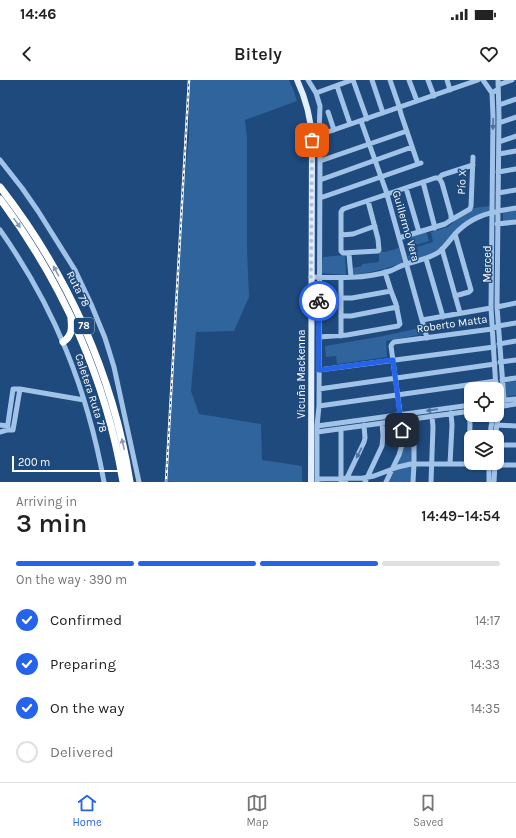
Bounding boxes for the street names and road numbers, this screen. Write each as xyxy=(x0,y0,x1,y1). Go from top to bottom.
street label: Pío X xyxy=(455,169,469,195)
street label: Guillermo Vera xyxy=(390,189,422,263)
street label: Merced xyxy=(481,246,494,282)
street label: Ruta 78 xyxy=(64,269,93,309)
street label: Roberto Matta xyxy=(416,313,488,335)
road number: 78 xyxy=(74,318,94,334)
street label: Vicuña Mackenna xyxy=(295,329,308,419)
street label: Caletera Ruta 78 xyxy=(72,352,110,434)

